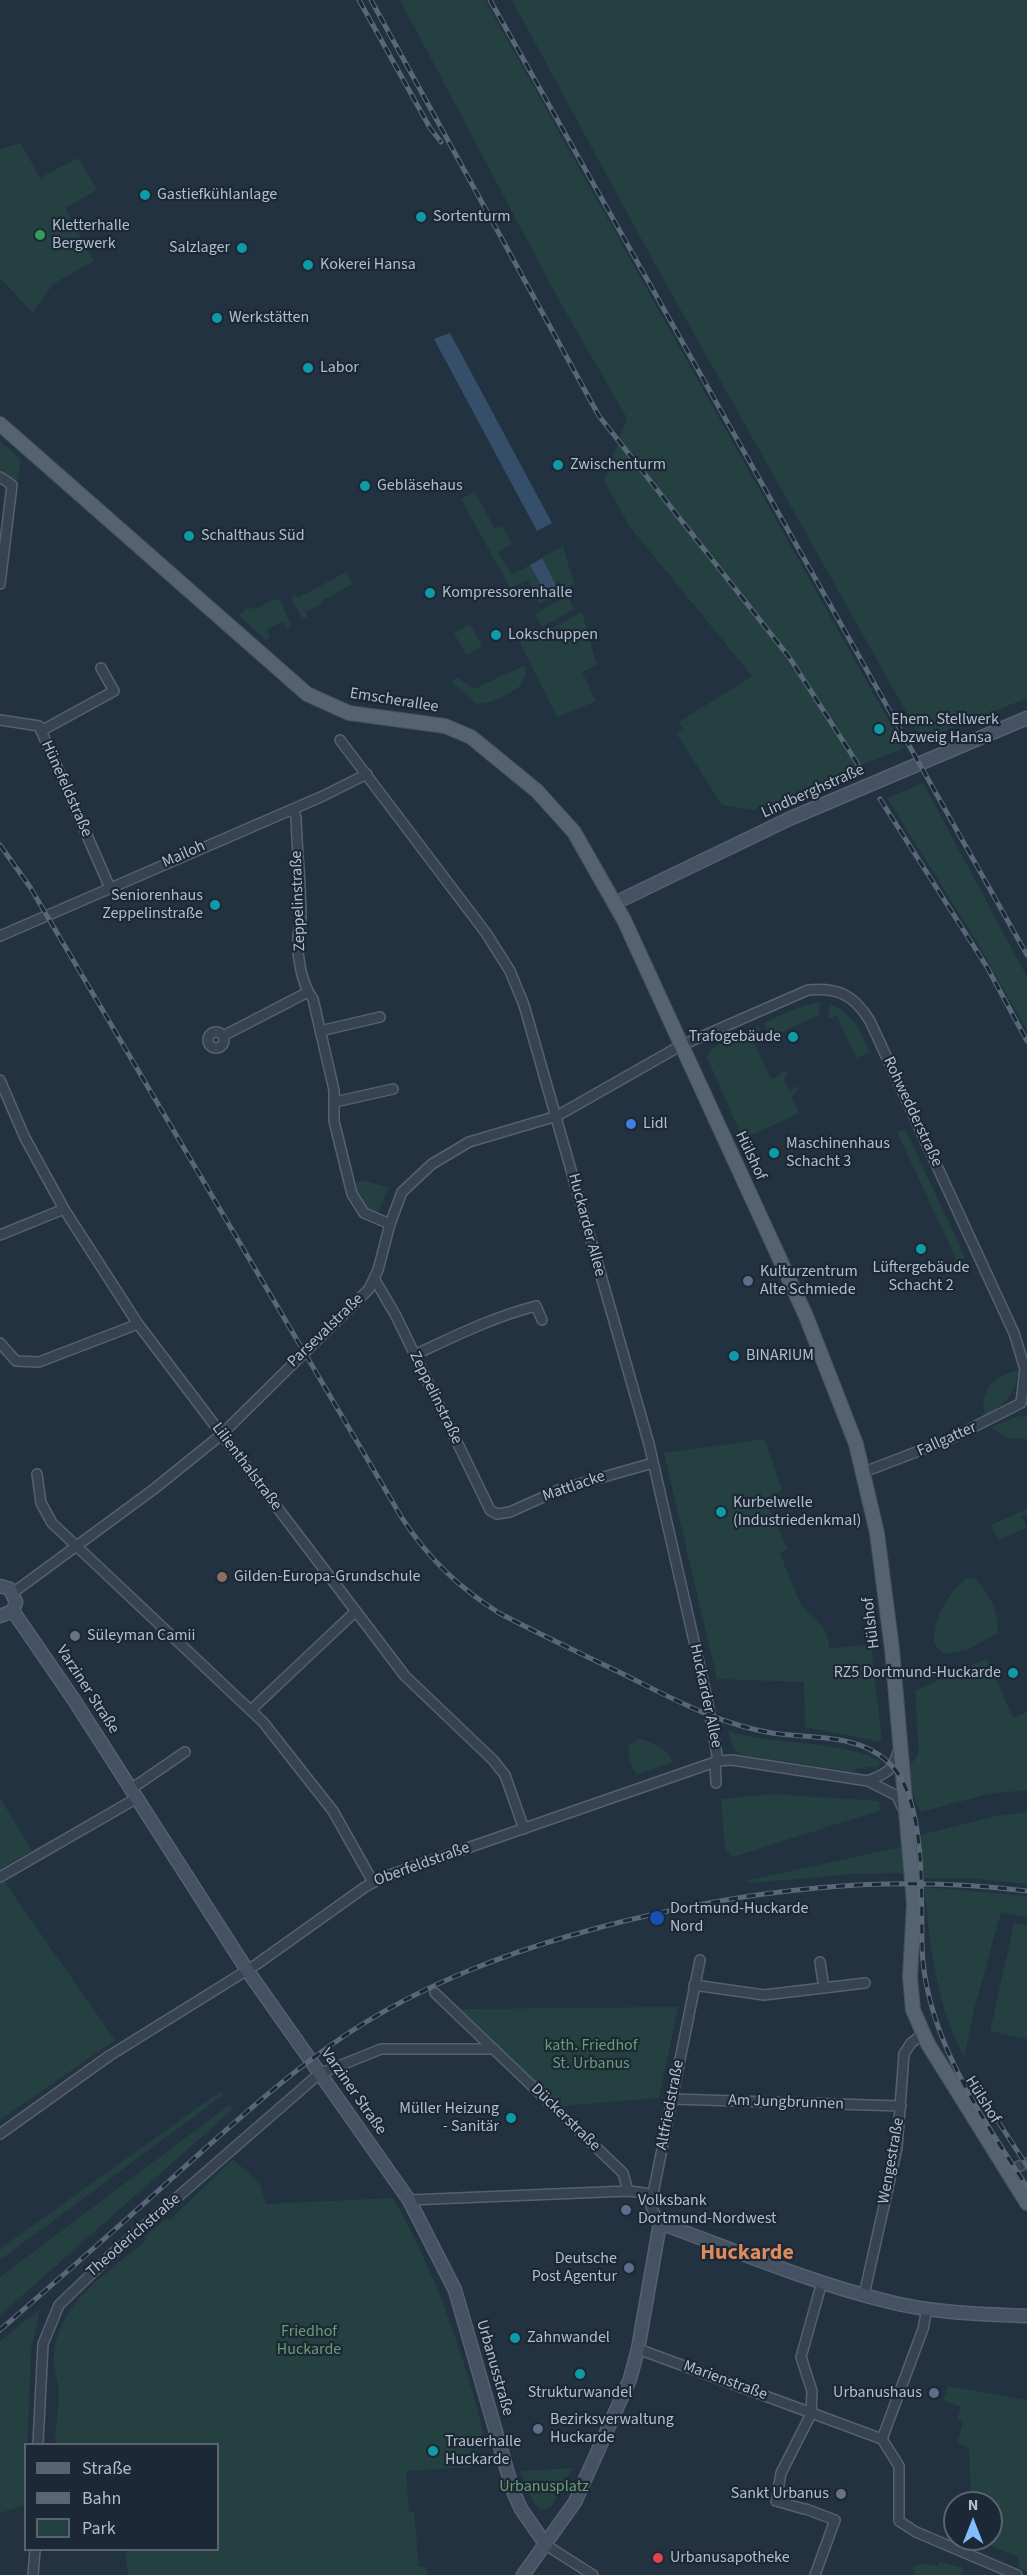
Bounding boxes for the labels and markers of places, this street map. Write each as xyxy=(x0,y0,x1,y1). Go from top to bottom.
place label: Gastiefkühlanlage xyxy=(157,185,277,205)
marker: Gastiefkühlanlage xyxy=(138,188,152,202)
place label: Sortenturm xyxy=(433,207,511,227)
marker: Sortenturm xyxy=(414,210,428,224)
place label: Kletterhalle Bergwerk xyxy=(52,216,130,254)
marker: Kletterhalle Bergwerk xyxy=(33,228,47,242)
place label: Salzlager xyxy=(169,238,230,258)
marker: Salzlager xyxy=(235,241,249,255)
place label: Kokerei Hansa xyxy=(320,255,416,275)
marker: Kokerei Hansa xyxy=(301,258,315,272)
place label: Werkstätten xyxy=(229,308,309,328)
marker: Werkstätten xyxy=(210,311,224,325)
place label: Labor xyxy=(320,358,359,378)
marker: Labor xyxy=(301,361,315,375)
place label: Zwischenturm xyxy=(570,455,666,475)
marker: Zwischenturm xyxy=(551,458,565,472)
place label: Gebläsehaus xyxy=(377,476,463,496)
marker: Gebläsehaus xyxy=(358,479,372,493)
place label: Schalthaus Süd xyxy=(201,526,305,546)
marker: Schalthaus Süd xyxy=(182,529,196,543)
place label: Kompressorenhalle xyxy=(442,583,572,603)
marker: Kompressorenhalle xyxy=(423,586,437,600)
place label: Lokschuppen xyxy=(508,625,598,645)
marker: Lokschuppen xyxy=(489,628,503,642)
place label: Ehem. Stellwerk Abzweig Hansa xyxy=(891,710,999,748)
marker: Ehem. Stellwerk Abzweig Hansa xyxy=(872,722,886,736)
place label: Seniorenhaus Zeppelinstraße xyxy=(102,886,203,924)
marker: Seniorenhaus Zeppelinstraße xyxy=(208,898,222,912)
place label: Trafogebäude xyxy=(689,1027,781,1047)
marker: Trafogebäude xyxy=(786,1030,800,1044)
place label: Lidl xyxy=(643,1114,668,1134)
marker: Lidl xyxy=(624,1117,638,1131)
place label: Maschinenhaus Schacht 3 xyxy=(786,1134,890,1172)
marker: Maschinenhaus Schacht 3 xyxy=(767,1146,781,1160)
marker: Lüftergebäude Schacht 2 xyxy=(914,1242,928,1256)
place label: Lüftergebäude Schacht 2 xyxy=(873,1258,969,1296)
place label: Kulturzentrum Alte Schmiede xyxy=(760,1262,858,1300)
marker: Kulturzentrum Alte Schmiede xyxy=(741,1274,755,1288)
place label: BINARIUM xyxy=(746,1346,814,1366)
marker: BINARIUM xyxy=(727,1349,741,1363)
place label: Kurbelwelle (Industriedenkmal) xyxy=(733,1493,861,1531)
marker: Kurbelwelle (Industriedenkmal) xyxy=(714,1505,728,1519)
place label: Gilden-Europa-Grundschule xyxy=(234,1567,421,1587)
marker: Gilden-Europa-Grundschule xyxy=(215,1570,229,1584)
place label: Süleyman Camii xyxy=(87,1626,195,1646)
marker: Süleyman Camii xyxy=(68,1629,82,1643)
place label: RZ5 Dortmund-Huckarde xyxy=(834,1663,1001,1683)
marker: RZ5 Dortmund-Huckarde xyxy=(1006,1666,1020,1680)
place label: Dortmund-Huckarde Nord xyxy=(670,1899,809,1937)
marker: Dortmund-Huckarde Nord xyxy=(648,1909,666,1927)
place label: Müller Heizung - Sanitär xyxy=(399,2099,499,2137)
marker: Müller Heizung - Sanitär xyxy=(504,2111,518,2125)
place label: Volksbank Dortmund-Nordwest xyxy=(638,2191,777,2229)
marker: Volksbank Dortmund-Nordwest xyxy=(619,2203,633,2217)
place label: Deutsche Post Agentur xyxy=(532,2249,617,2287)
marker: Deutsche Post Agentur xyxy=(622,2261,636,2275)
place label: Zahnwandel xyxy=(527,2328,610,2348)
marker: Zahnwandel xyxy=(508,2331,522,2345)
marker: Strukturwandel xyxy=(573,2367,587,2381)
place label: Strukturwandel xyxy=(528,2383,632,2403)
place label: Urbanushaus xyxy=(833,2383,922,2403)
marker: Urbanushaus xyxy=(927,2386,941,2400)
place label: Bezirksverwaltung Huckarde xyxy=(550,2410,674,2448)
marker: Bezirksverwaltung Huckarde xyxy=(531,2422,545,2436)
place label: Trauerhalle Huckarde xyxy=(445,2432,521,2470)
marker: Trauerhalle Huckarde xyxy=(426,2444,440,2458)
place label: Sankt Urbanus xyxy=(731,2484,829,2504)
marker: Sankt Urbanus xyxy=(834,2487,848,2501)
place label: Urbanusapotheke xyxy=(670,2548,790,2568)
marker: Urbanusapotheke xyxy=(651,2551,665,2565)

